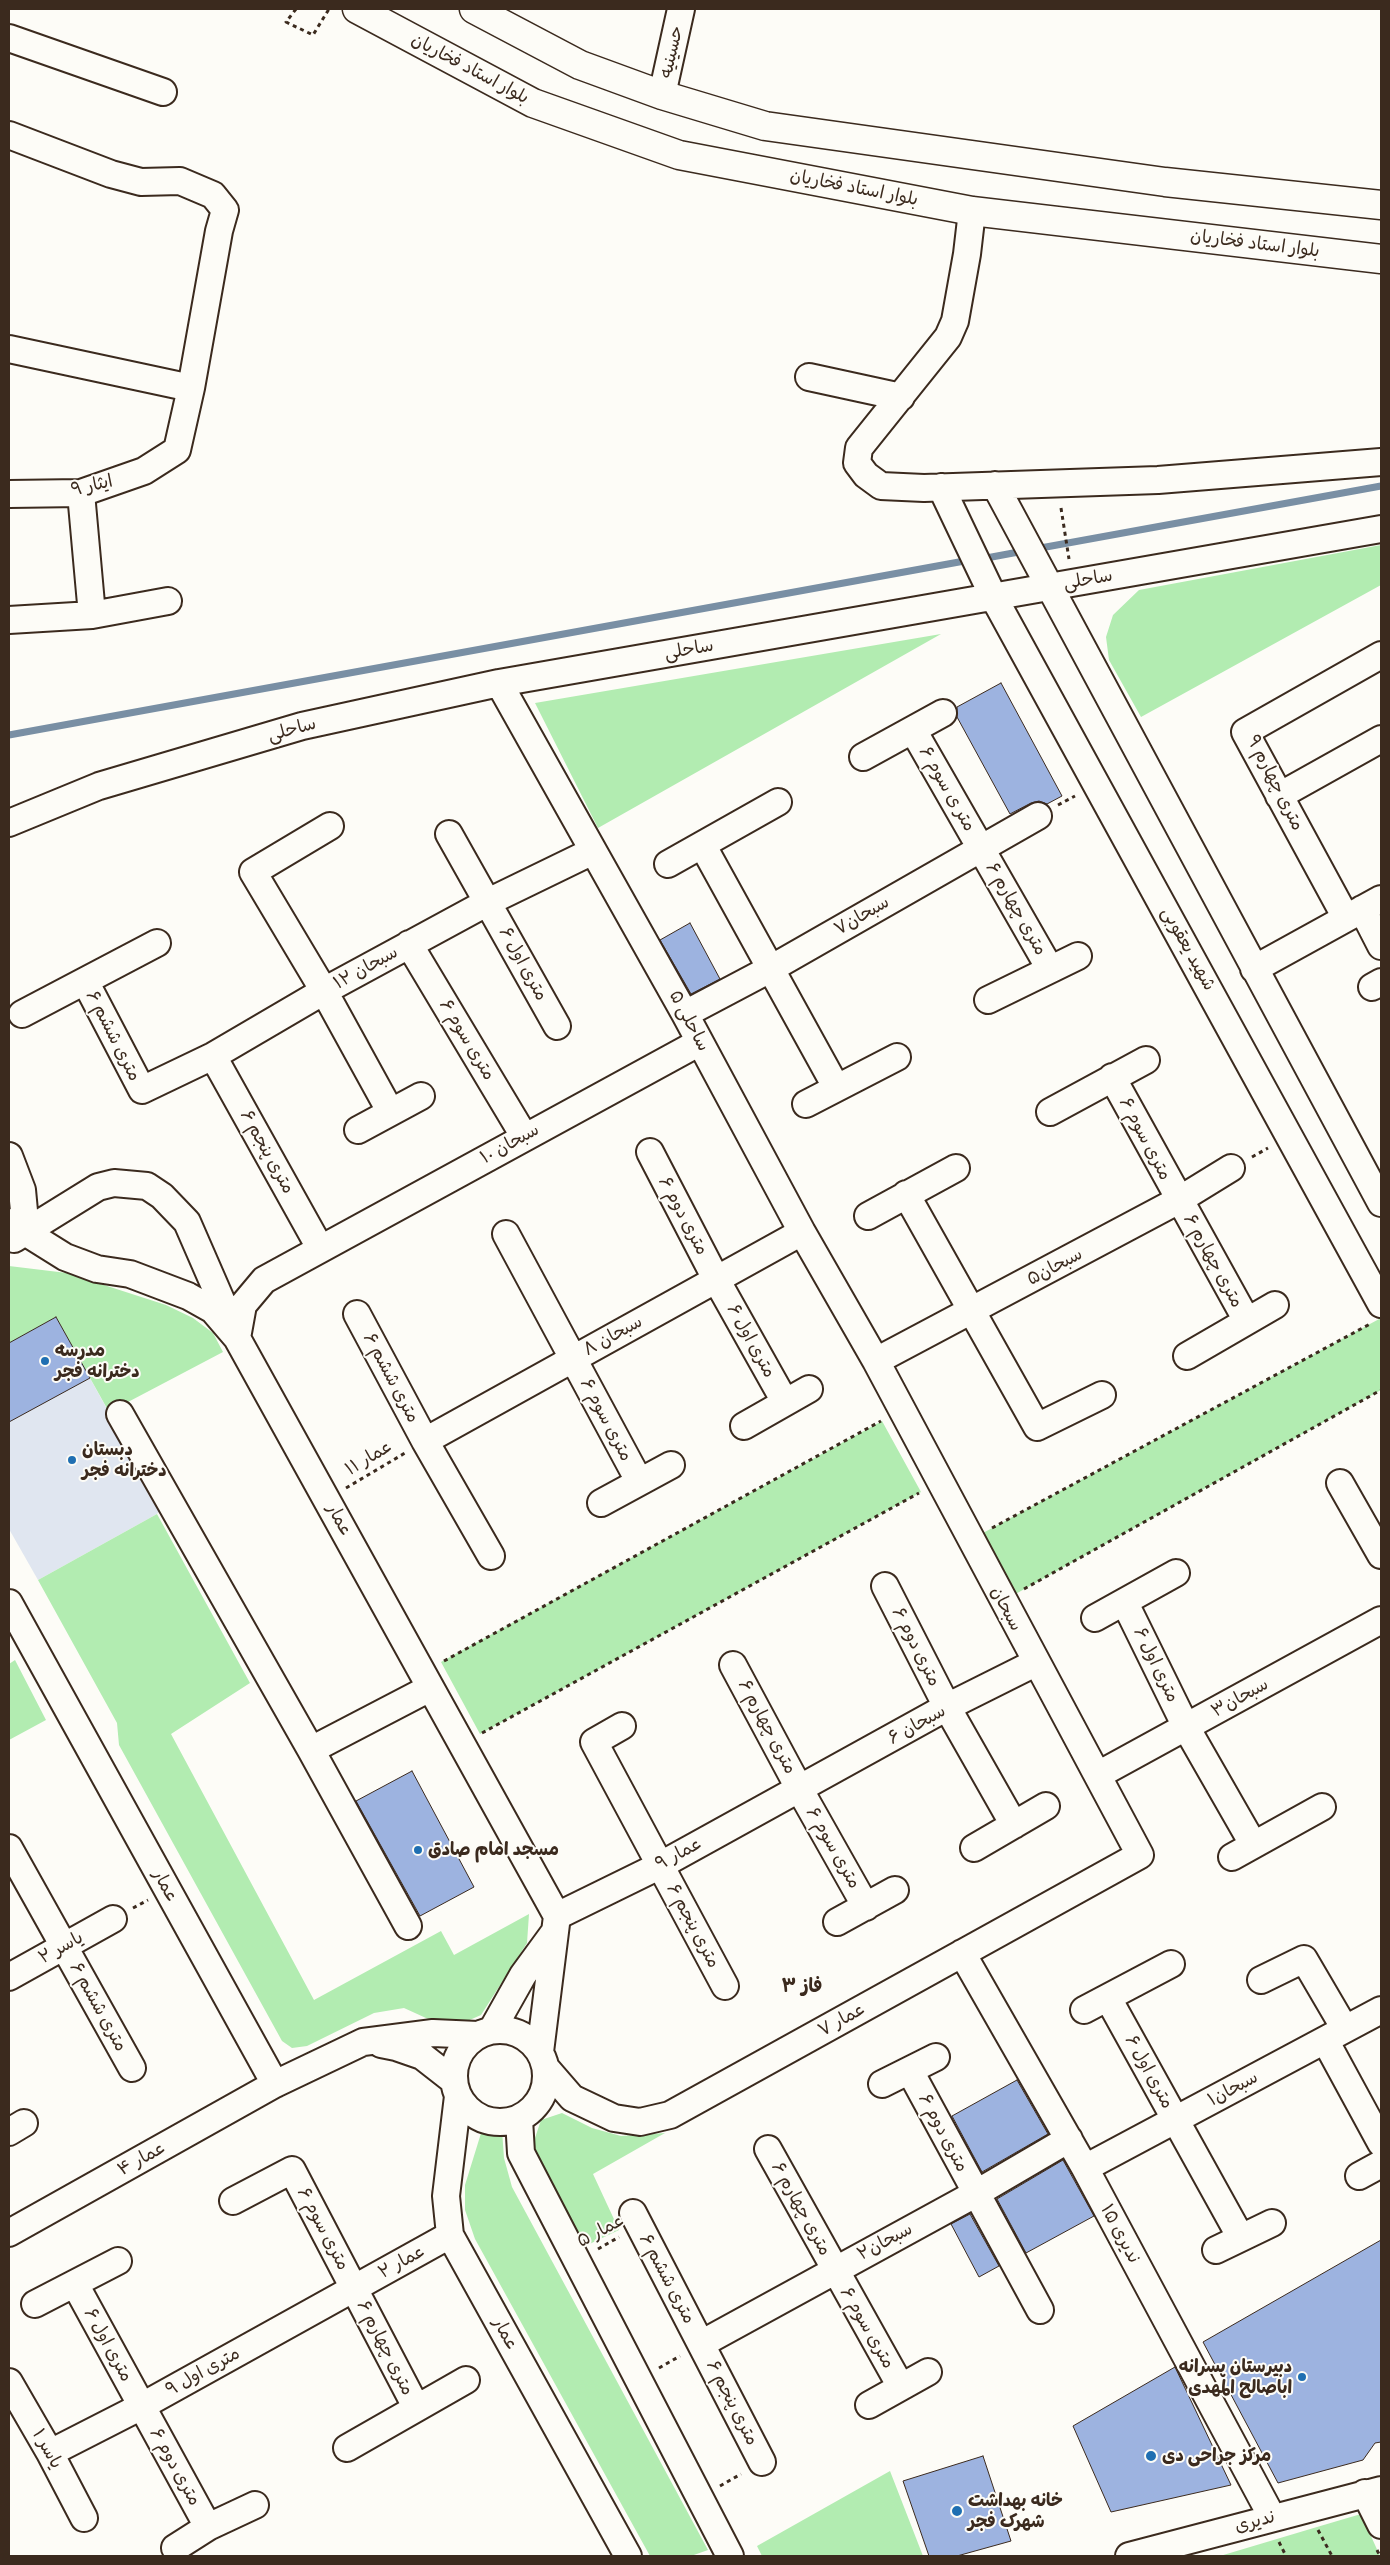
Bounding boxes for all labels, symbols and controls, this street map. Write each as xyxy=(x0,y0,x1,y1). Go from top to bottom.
street label: حسینیه xyxy=(656,24,688,80)
street label: بلوار استاد فخاریان xyxy=(407,29,533,109)
street label: بلوار استاد فخاریان xyxy=(788,165,920,211)
street label: بلوار استاد فخاریان xyxy=(1189,225,1321,263)
street label: ایثار ۹ xyxy=(69,471,115,501)
street label: ساحلی xyxy=(1062,565,1114,595)
street label: ساحلی xyxy=(663,635,715,665)
street label: ساحلی xyxy=(265,713,319,747)
street label: ۹ متری چهارم xyxy=(1242,732,1308,834)
street label: ۶ متر ی سوم xyxy=(914,743,980,835)
street label: ۶ متری چهارم xyxy=(981,859,1051,959)
street label: سبحان۷ xyxy=(831,892,893,940)
street label: شهید یعقوبی xyxy=(1156,903,1220,995)
street label: ۶ متری اول xyxy=(494,923,552,1005)
street label: سبحان ۱۲ xyxy=(330,942,402,994)
street label: ۶ متری ششم xyxy=(81,987,145,1085)
street label: ساحلی ۵ xyxy=(664,987,714,1055)
street label: ۶ متری سوم xyxy=(434,996,500,1084)
street label: ۶ متری سوم xyxy=(1114,1094,1176,1184)
street label: ۶ متری پنجم xyxy=(235,1106,299,1198)
street label: سبحان ۱۰ xyxy=(477,1119,543,1169)
street label: ۶ متری دوم xyxy=(653,1173,713,1259)
street label: ۶ متری چهارم xyxy=(1178,1210,1248,1312)
street label: سبحان۵ xyxy=(1024,1243,1086,1291)
street label: ۶ متری اول xyxy=(722,1300,780,1382)
street label: سبحان ۸ xyxy=(580,1311,646,1361)
street label: ۶ متری ششم xyxy=(358,1329,424,1427)
place label: مدرسه دخترانه فجر xyxy=(55,1340,140,1382)
marker: مدرسه دخترانه فجر xyxy=(39,1355,51,1367)
street label: ۶ متری سوم xyxy=(575,1375,637,1465)
street label: عمار ۱۱ xyxy=(341,1435,397,1481)
place label: دبستان دخترانه فجر xyxy=(82,1439,167,1482)
marker: دبستان دخترانه فجر xyxy=(66,1454,78,1466)
street label: عمار xyxy=(321,1500,357,1540)
street label: سبحان xyxy=(985,1583,1027,1635)
street label: ۶ متری دوم xyxy=(887,1604,945,1690)
street label: ۶ متری اول xyxy=(1129,1624,1183,1706)
street label: سبحان۳ xyxy=(1208,1673,1272,1723)
street label: ۶ متری چهارم xyxy=(733,1676,801,1778)
street label: سبحان ۶ xyxy=(884,1700,950,1750)
street label: ۶ متری سوم xyxy=(801,1803,865,1893)
street label: عمار ۹ xyxy=(652,1833,706,1875)
place label: مسجد امام صادق xyxy=(428,1839,559,1861)
marker: مسجد امام صادق xyxy=(412,1844,424,1856)
street label: عمار xyxy=(147,1866,183,1906)
street label: ۶ متری پنجم xyxy=(662,1880,724,1972)
street label: یاسر ۲ xyxy=(35,1927,87,1969)
street label: ۶ متری ششم xyxy=(65,1959,131,2055)
district label: فاز ۳ xyxy=(782,1976,822,1998)
street label: عمار ۷ xyxy=(814,1998,870,2042)
street label: ۶ متری اول xyxy=(1120,2031,1178,2113)
street label: سبحان۱ xyxy=(1204,2067,1262,2111)
street label: ۶ متری دوم xyxy=(913,2090,973,2176)
street label: عمار ۴ xyxy=(114,2137,170,2181)
street label: ۶ متری چهارم xyxy=(766,2158,836,2260)
street label: ۶ متری سوم xyxy=(292,2184,354,2274)
street label: ندیری ۱۵ xyxy=(1095,2201,1145,2267)
street label: عمار ۵ xyxy=(573,2210,629,2252)
street label: سبحان۲ xyxy=(854,2218,916,2266)
street label: ۶ متری ششم xyxy=(634,2230,700,2328)
street label: عمار ۲ xyxy=(375,2240,429,2284)
street label: ۶ متری سوم xyxy=(835,2283,899,2373)
street label: ۶ متری چهارم xyxy=(352,2297,418,2399)
street label: ۶ متری اول xyxy=(79,2304,137,2386)
street label: عمار xyxy=(487,2314,523,2354)
street label: ۹ متری اول xyxy=(162,2343,244,2401)
place label: دبیرستان پسرانه اباصالح المهدی xyxy=(1179,2356,1292,2398)
street label: ۶ متری پنجم xyxy=(701,2357,763,2449)
marker: دبیرستان پسرانه اباصالح المهدی xyxy=(1296,2371,1308,2383)
street label: ۶ متری دوم xyxy=(145,2424,205,2510)
street label: یاسر ۱ xyxy=(27,2425,67,2473)
place label: مرکز جراحی دی xyxy=(1162,2445,1271,2467)
marker: مرکز جراحی دی xyxy=(1144,2449,1158,2463)
place label: خانه بهداشت شهرک فجر xyxy=(968,2490,1063,2532)
marker: خانه بهداشت شهرک فجر xyxy=(950,2504,964,2518)
street label: ندیری xyxy=(1233,2506,1277,2538)

